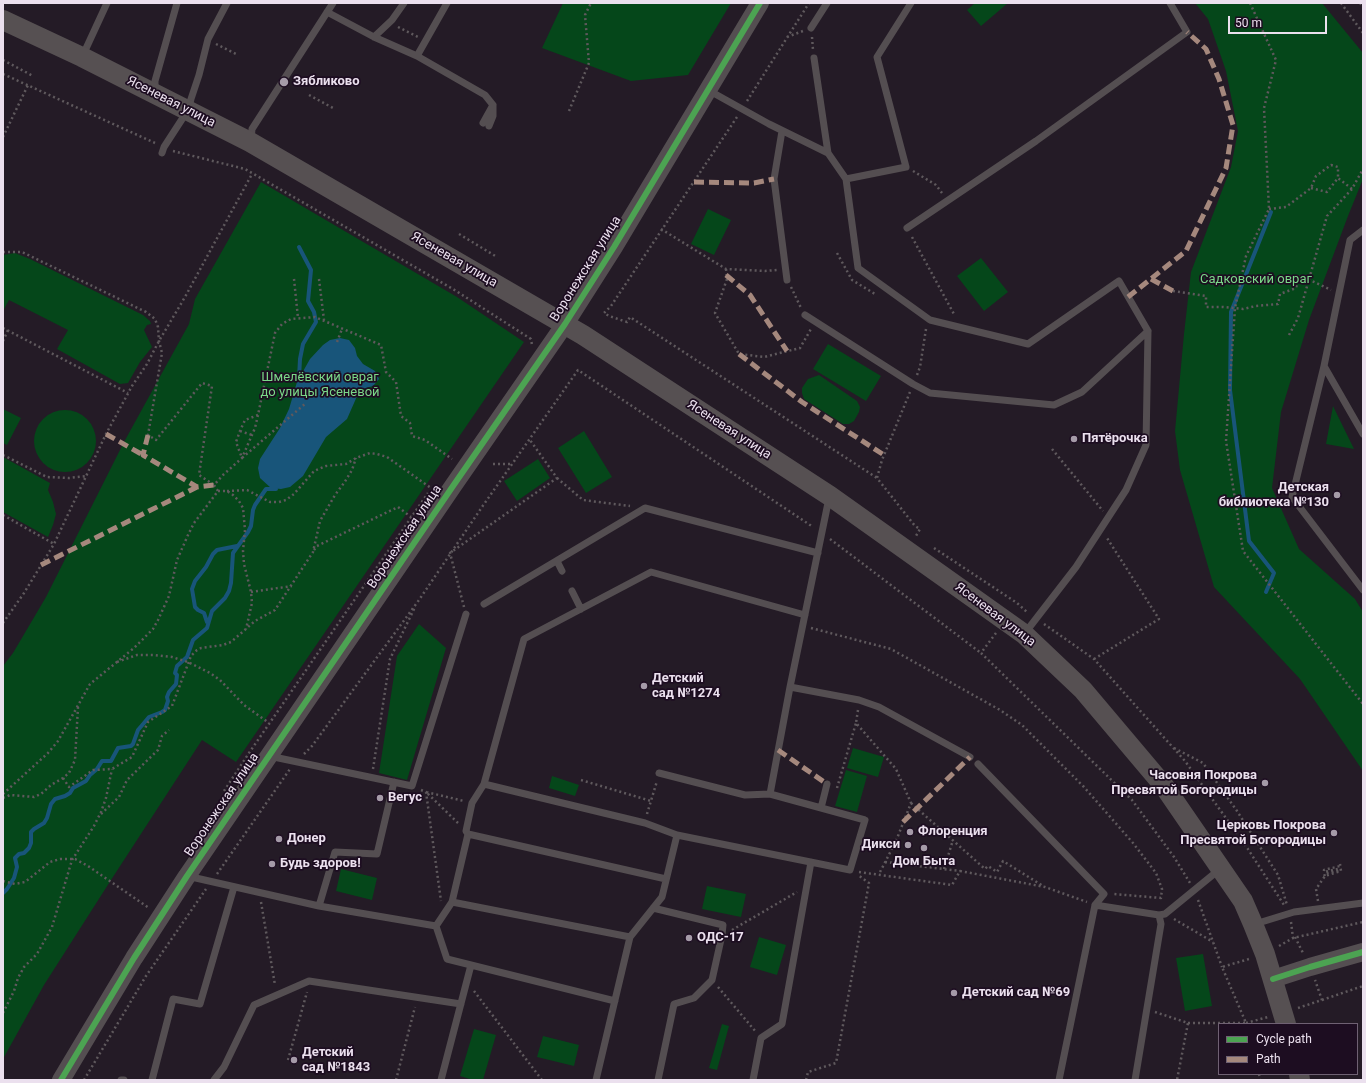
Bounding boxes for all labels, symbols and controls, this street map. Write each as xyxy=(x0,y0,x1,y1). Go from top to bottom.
scale bar xyxy=(1230,8,1329,34)
text: 50 m xyxy=(1235,16,1262,30)
street label: Ясеневая улица xyxy=(124,73,218,131)
place label: Зябликово xyxy=(293,74,360,90)
marker: Зябликово xyxy=(278,76,290,88)
street label: Воронежская улица xyxy=(547,213,625,325)
street label: Ясеневая улица xyxy=(408,229,500,291)
park label: Садковский овраг xyxy=(1200,272,1312,288)
park label: Шмелёвский овраг до улицы Ясеневой xyxy=(260,370,380,401)
street label: Ясеневая улица xyxy=(684,397,774,463)
place label: Пятёрочка xyxy=(1082,431,1148,447)
marker: Пятёрочка xyxy=(1069,434,1079,444)
place label: Детская библиотека №130 xyxy=(1219,480,1329,511)
street label: Воронежская улица xyxy=(365,482,445,592)
marker: Детская библиотека №130 xyxy=(1332,490,1342,500)
street label: Ясеневая улица xyxy=(952,580,1038,650)
place label: Детский сад №1274 xyxy=(652,671,720,702)
marker: Детский сад №1274 xyxy=(639,681,649,691)
street label: Воронежская улица xyxy=(182,750,262,860)
place label: Часовня Покрова Пресвятой Богородицы xyxy=(1111,768,1257,799)
marker: Часовня Покрова Пресвятой Богородицы xyxy=(1260,778,1270,788)
place label: Вегус xyxy=(388,790,422,806)
marker: Вегус xyxy=(375,793,385,803)
place label: Церковь Покрова Пресвятой Богородицы xyxy=(1180,818,1326,849)
place label: Флоренция xyxy=(918,824,988,840)
marker: Флоренция xyxy=(905,827,915,837)
marker: Церковь Покрова Пресвятой Богородицы xyxy=(1329,828,1339,838)
place label: Донер xyxy=(287,831,326,847)
marker: Донер xyxy=(274,834,284,844)
place label: Дикси xyxy=(862,837,900,853)
marker: Дикси xyxy=(903,840,913,850)
marker: Дом Быта xyxy=(919,843,929,853)
place label: Дом Быта xyxy=(893,854,955,870)
place label: Будь здоров! xyxy=(280,856,361,872)
marker: Будь здоров! xyxy=(267,859,277,869)
place label: ОДС-17 xyxy=(697,930,744,946)
marker: ОДС-17 xyxy=(684,933,694,943)
place label: Детский сад №69 xyxy=(962,985,1070,1001)
marker: Детский сад №69 xyxy=(949,988,959,998)
legend xyxy=(1218,1023,1358,1075)
text: Cycle path xyxy=(1256,1032,1312,1046)
place label: Детский сад №1843 xyxy=(302,1045,370,1076)
text: Path xyxy=(1256,1052,1281,1066)
marker: Детский сад №1843 xyxy=(289,1055,299,1065)

